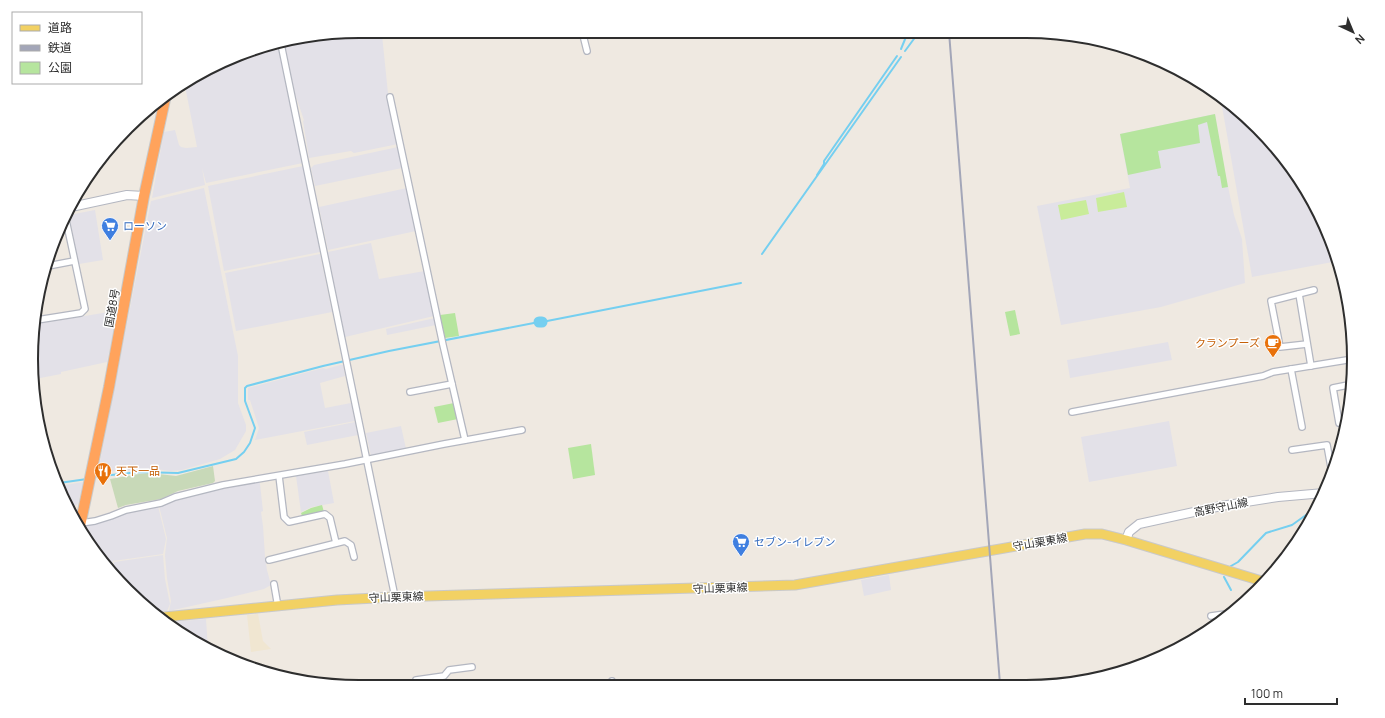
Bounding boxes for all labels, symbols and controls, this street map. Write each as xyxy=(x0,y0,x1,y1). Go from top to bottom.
legend xyxy=(12,12,142,84)
north arrow xyxy=(1333,12,1373,52)
text: 道路 xyxy=(48,19,72,36)
text: N xyxy=(1352,31,1368,48)
text: 鉄道 xyxy=(48,39,72,56)
text: 公園 xyxy=(48,59,72,76)
supermarket icon: ローソン xyxy=(100,216,120,241)
place label: ローソン xyxy=(123,218,167,233)
street label: 国道8号 xyxy=(101,287,122,329)
cafe icon: クランプーズ xyxy=(1263,333,1283,358)
place label: クランプーズ xyxy=(1195,335,1260,350)
restaurant icon: 天下一品 xyxy=(93,461,113,486)
place label: 天下一品 xyxy=(116,463,160,478)
street label: 高野守山線 xyxy=(1192,494,1249,519)
street label: 守山栗東線 xyxy=(1012,529,1068,554)
supermarket icon: セブン-イレブン xyxy=(731,532,751,557)
place label: セブン-イレブン xyxy=(754,534,836,549)
street label: 守山栗東線 xyxy=(692,579,748,596)
street label: 守山栗東線 xyxy=(368,588,424,605)
scale bar xyxy=(1245,680,1337,706)
text: 100 m xyxy=(1251,685,1283,702)

